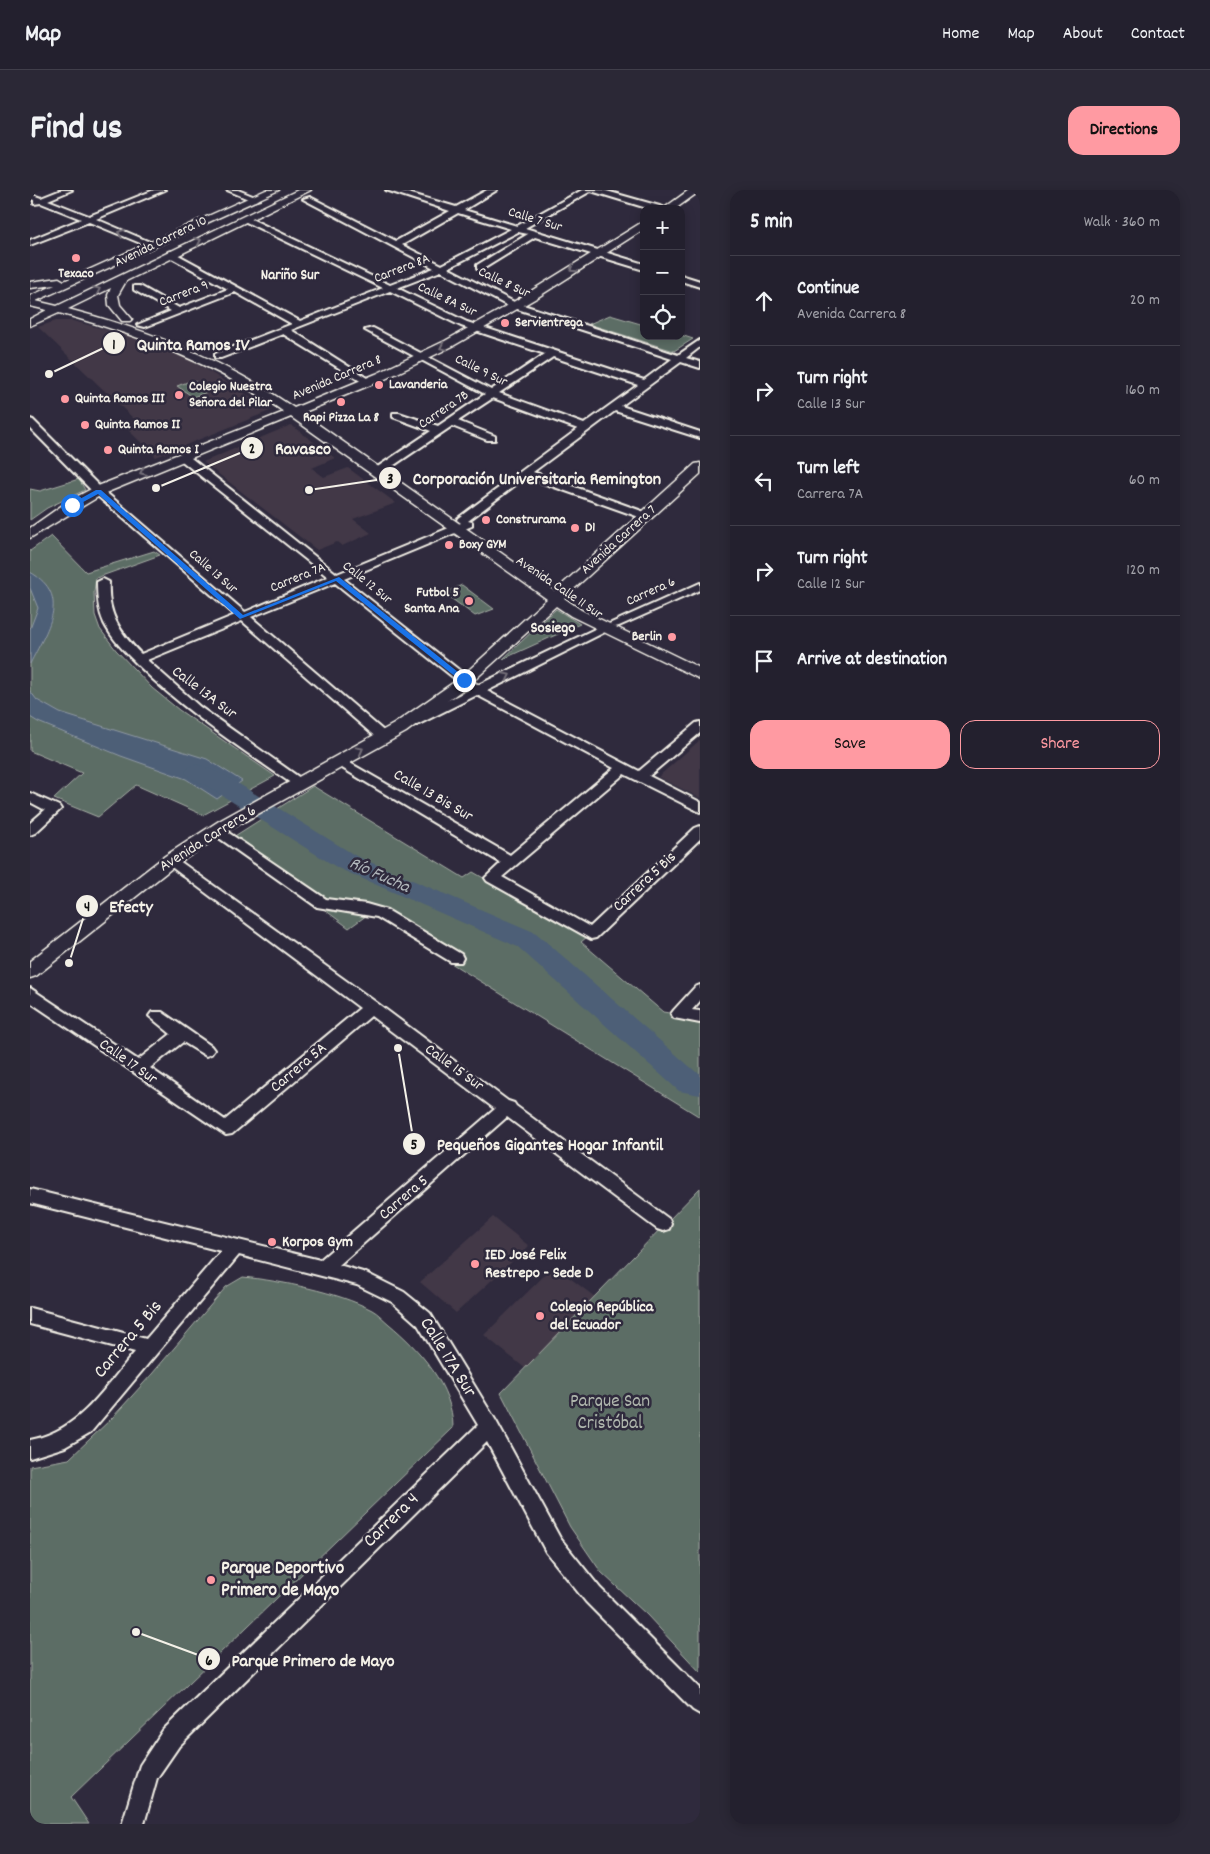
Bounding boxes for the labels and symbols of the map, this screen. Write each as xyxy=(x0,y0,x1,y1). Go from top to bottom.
street label: Calle 7 Sur xyxy=(506,202,565,238)
street label: Avenida Carrera 10 xyxy=(111,211,211,273)
one-way arrow xyxy=(117,228,126,239)
one-way arrow xyxy=(193,237,202,247)
street label: Carrera 8A xyxy=(371,249,433,289)
marker: Texaco xyxy=(70,252,82,264)
street label: Calle 8 Sur xyxy=(475,262,534,304)
one-way arrow xyxy=(570,263,579,273)
place label: Texaco xyxy=(58,264,94,284)
district label: Nariño Sur xyxy=(261,265,320,287)
street label: Carrera 9 xyxy=(156,275,212,313)
street label: Calle 8A Sur xyxy=(414,278,481,323)
one-way arrow xyxy=(92,286,101,296)
place label: Servientrega xyxy=(515,313,584,333)
marker: Servientrega xyxy=(499,317,511,329)
callout: Quinta Ramos IV xyxy=(101,327,259,360)
text: Quinta Ramos IV xyxy=(137,334,250,359)
text: 1 xyxy=(112,335,116,357)
one-way arrow xyxy=(439,341,448,351)
street label: Avenida Carrera 8 xyxy=(289,350,385,406)
street label: Calle 9 Sur xyxy=(451,350,512,393)
place label: Lavanderia xyxy=(389,375,449,395)
place label: Colegio Nuestra Señora del Pilar xyxy=(189,377,273,413)
marker: Lavanderia xyxy=(373,379,385,391)
street label: Carrera 7B xyxy=(415,386,474,434)
place label: Quinta Ramos III xyxy=(75,389,165,409)
marker: Colegio Nuestra Señora del Pilar xyxy=(173,389,185,401)
marker: Quinta Ramos III xyxy=(59,393,71,405)
marker: Rapi Pizza La 8 xyxy=(335,396,347,408)
place label: Rapi Pizza La 8 xyxy=(303,408,379,428)
place label: Quinta Ramos II xyxy=(95,415,181,435)
marker: Quinta Ramos II xyxy=(79,419,91,431)
callout: Ravasco xyxy=(240,431,341,464)
text: Ravasco xyxy=(275,438,331,463)
text: 2 xyxy=(249,439,255,461)
place label: Quinta Ramos I xyxy=(118,440,199,460)
marker: Quinta Ramos I xyxy=(102,444,114,456)
callout: Corporación Universitaria Remington xyxy=(377,461,671,494)
one-way arrow xyxy=(139,465,148,476)
text: Corporación Universitaria Remington xyxy=(413,468,661,493)
text: 3 xyxy=(387,469,394,491)
route start xyxy=(61,494,84,517)
street label: Avenida Carrera 7 xyxy=(577,501,661,579)
place label: Construrama xyxy=(496,510,567,530)
marker: Construrama xyxy=(480,514,492,526)
place label: D1 xyxy=(585,518,595,538)
marker: D1 xyxy=(569,522,581,534)
place label: Boxy GYM xyxy=(459,535,506,555)
marker: Boxy GYM xyxy=(443,539,455,551)
street label: Calle 13 Sur xyxy=(184,545,243,600)
street label: Avenida Calle 11 Sur xyxy=(511,551,607,625)
street label: Calle 12 Sur xyxy=(338,557,397,610)
street label: Carrera 7A xyxy=(267,558,329,598)
street label: Carrera 6 xyxy=(623,572,679,612)
place label: Futbol 5 Santa Ana xyxy=(404,583,460,619)
marker: Futbol 5 Santa Ana xyxy=(463,595,475,607)
district label: Sosiego xyxy=(530,617,576,640)
place label: Berlin xyxy=(632,627,663,647)
marker: Berlin xyxy=(666,631,678,643)
street label: Calle 13A Sur xyxy=(166,661,242,725)
route end xyxy=(453,669,476,692)
one-way arrow xyxy=(502,672,511,682)
one-way arrow xyxy=(355,746,364,756)
street label: Calle 13 Bis Sur xyxy=(389,764,477,828)
street label: Avenida Carrera 6 xyxy=(155,800,261,878)
street label: Carrera 5 Bis xyxy=(608,846,682,918)
water label: Río Fucha xyxy=(345,852,415,901)
callout: Efecty xyxy=(74,889,163,922)
text: Efecty xyxy=(109,896,154,921)
text: 4 xyxy=(84,897,90,919)
street label: Calle 17 Sur xyxy=(94,1033,162,1091)
street label: Carrera 5A xyxy=(266,1037,332,1099)
street label: Calle 15 Sur xyxy=(420,1039,488,1097)
callout: Pequeños Gigantes Hogar Infantil xyxy=(402,1127,673,1160)
text: Pequeños Gigantes Hogar Infantil xyxy=(437,1134,664,1159)
text: 5 xyxy=(411,1135,418,1157)
street label: Carrera 5 xyxy=(374,1170,434,1226)
place label: Korpos Gym xyxy=(282,1231,353,1254)
marker: Korpos Gym xyxy=(266,1236,278,1248)
place label: IED José Felix Restrepo - Sede D xyxy=(485,1244,594,1285)
marker: IED José Felix Restrepo - Sede D xyxy=(469,1258,481,1270)
street label: Carrera 5 Bis xyxy=(88,1295,170,1385)
place label: Colegio República del Ecuador xyxy=(550,1296,655,1337)
marker: Colegio República del Ecuador xyxy=(534,1310,546,1322)
street label: Calle 17A Sur xyxy=(412,1313,482,1403)
park label: Parque San Cristóbal xyxy=(570,1389,650,1438)
street label: Carrera 4 xyxy=(358,1487,426,1555)
place label: Parque Deportivo Primero de Mayo xyxy=(221,1556,345,1605)
marker: Parque Deportivo Primero de Mayo xyxy=(205,1574,217,1586)
callout: Parque Primero de Mayo xyxy=(197,1643,405,1676)
text: Parque Primero de Mayo xyxy=(231,1650,395,1675)
text: 6 xyxy=(205,1651,213,1673)

